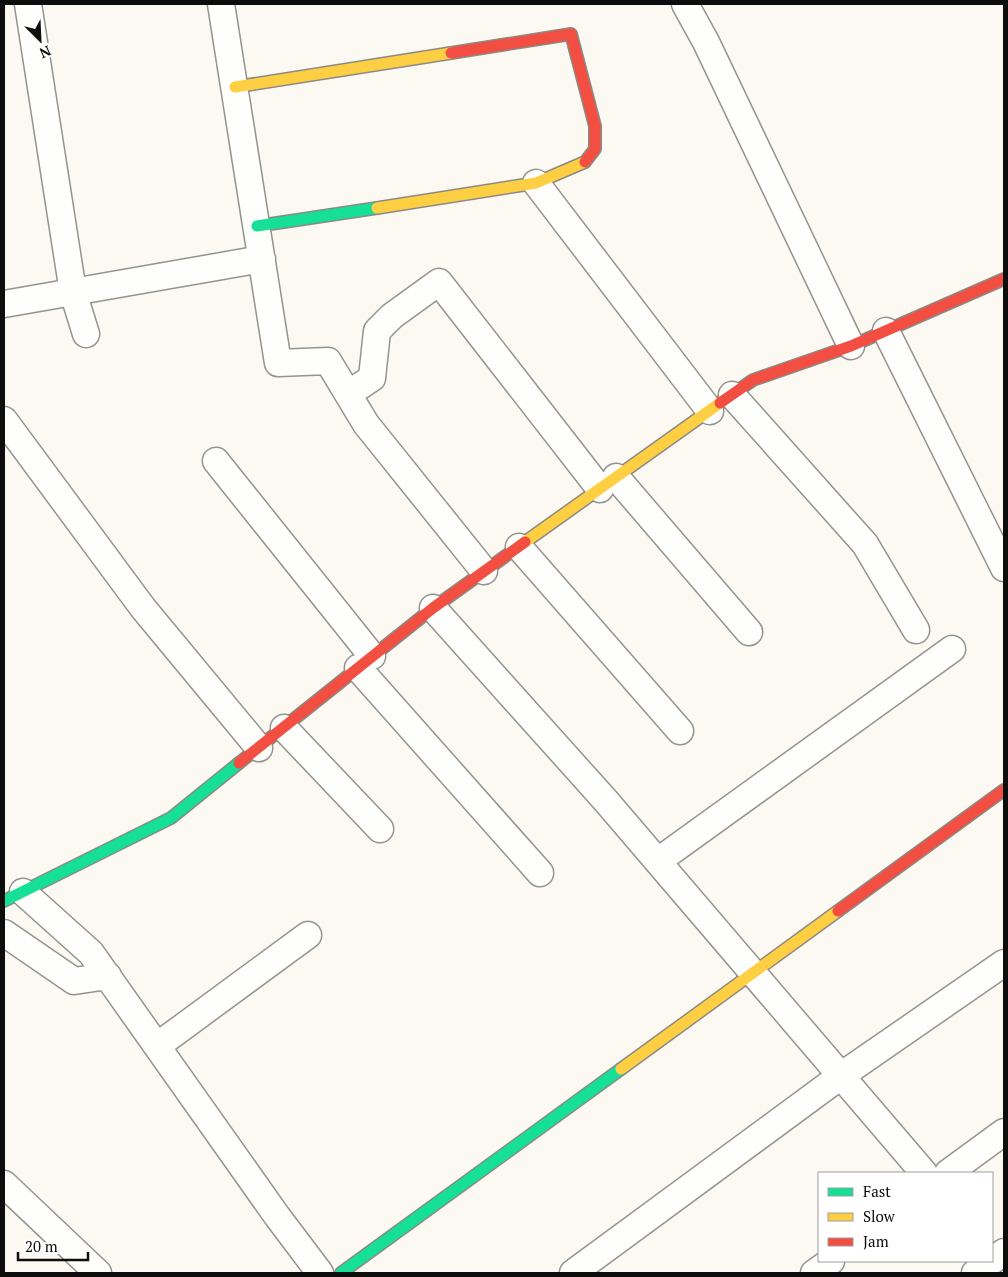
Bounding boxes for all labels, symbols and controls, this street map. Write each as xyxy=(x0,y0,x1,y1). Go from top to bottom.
north arrow xyxy=(15,15,65,65)
text: N xyxy=(36,41,54,63)
legend xyxy=(818,1172,993,1262)
text: Fast xyxy=(863,1181,891,1201)
text: Slow xyxy=(863,1206,896,1226)
scale bar xyxy=(18,1230,88,1262)
text: Jam xyxy=(863,1231,889,1251)
text: 20 m xyxy=(25,1236,58,1256)

